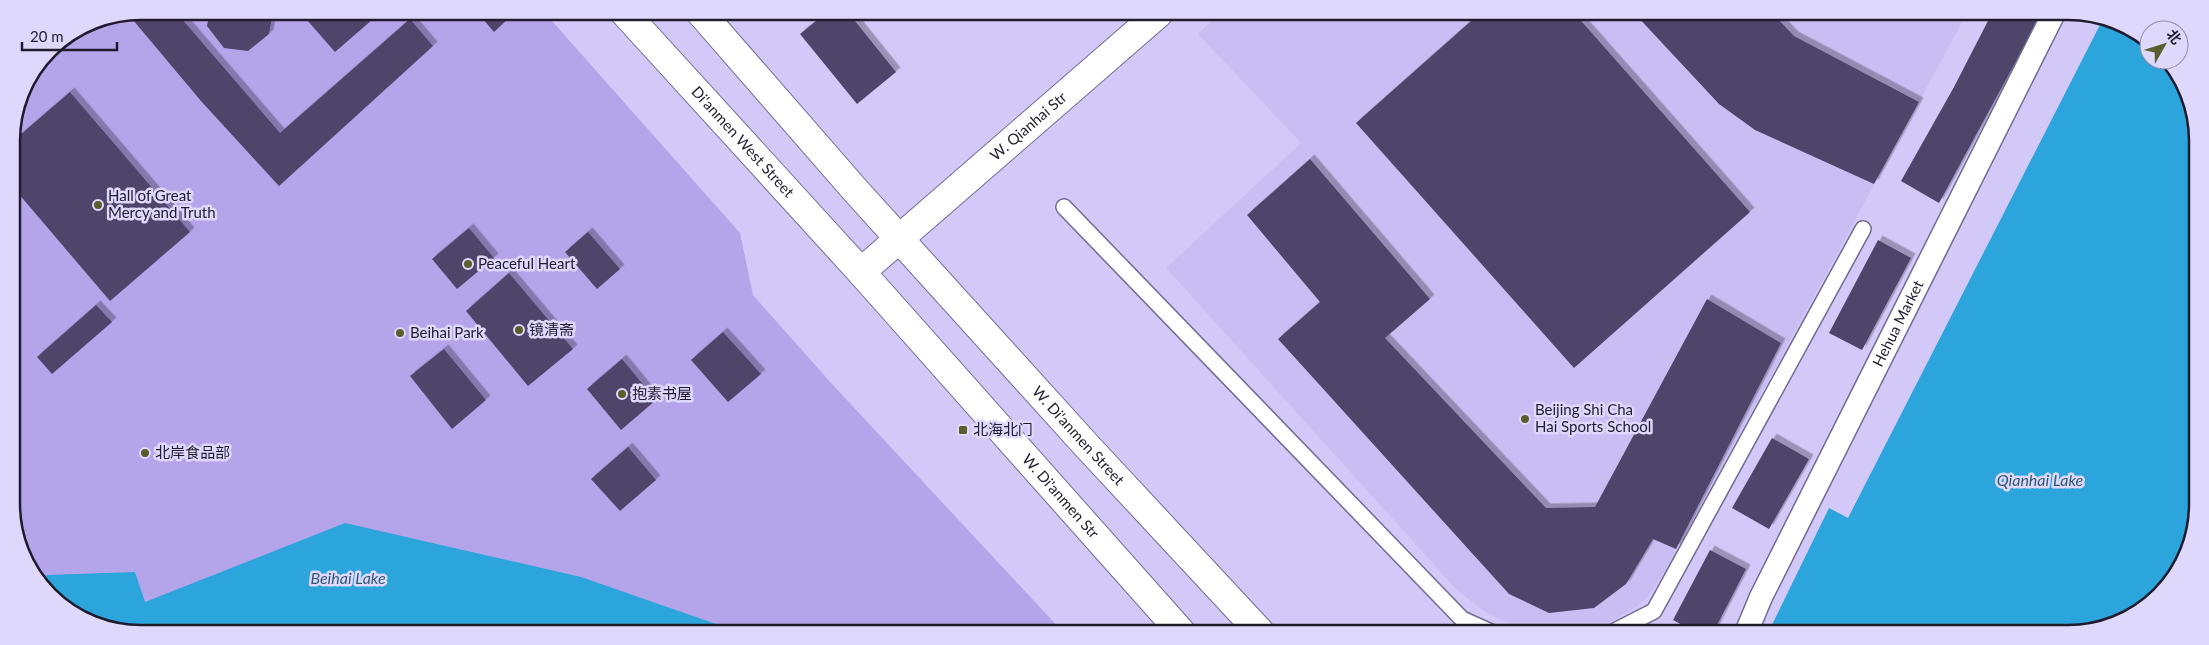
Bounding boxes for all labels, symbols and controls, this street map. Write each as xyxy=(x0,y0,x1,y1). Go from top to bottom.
scale bar xyxy=(22,20,118,52)
north arrow xyxy=(2139,20,2189,70)
text: 北 xyxy=(2163,26,2186,47)
text: 20 m xyxy=(30,27,64,45)
street label: Di'anmen West Street xyxy=(688,82,799,201)
street label: W. Qianhai Str xyxy=(986,87,1070,164)
place label: Hall of Great Mercy and Truth xyxy=(108,186,216,221)
marker: Hall of Great Mercy and Truth xyxy=(92,199,104,211)
place label: Peaceful Heart xyxy=(478,254,576,272)
marker: Peaceful Heart xyxy=(462,258,474,270)
street label: Hehua Market xyxy=(1868,276,1927,369)
place label: 镜清斋 xyxy=(529,320,574,338)
place label: Beihai Park xyxy=(410,323,484,341)
marker: 镜清斋 xyxy=(513,324,525,336)
marker: Beihai Park xyxy=(394,327,406,339)
street label: W. Di'anmen Street xyxy=(1029,382,1129,489)
place label: 抱素书屋 xyxy=(632,384,692,402)
marker: 抱素书屋 xyxy=(616,388,628,400)
place label: Beijing Shi Cha Hai Sports School xyxy=(1535,400,1651,435)
marker: Beijing Shi Cha Hai Sports School xyxy=(1519,413,1531,425)
place label: 北海北门 xyxy=(973,420,1033,438)
marker: 北海北门 xyxy=(957,424,969,436)
place label: 北岸食品部 xyxy=(155,443,230,461)
marker: 北岸食品部 xyxy=(139,447,151,459)
street label: W. Di'anmen Str xyxy=(1019,450,1104,542)
water label: Qianhai Lake xyxy=(1997,470,2084,489)
water label: Beihai Lake xyxy=(310,568,386,587)

